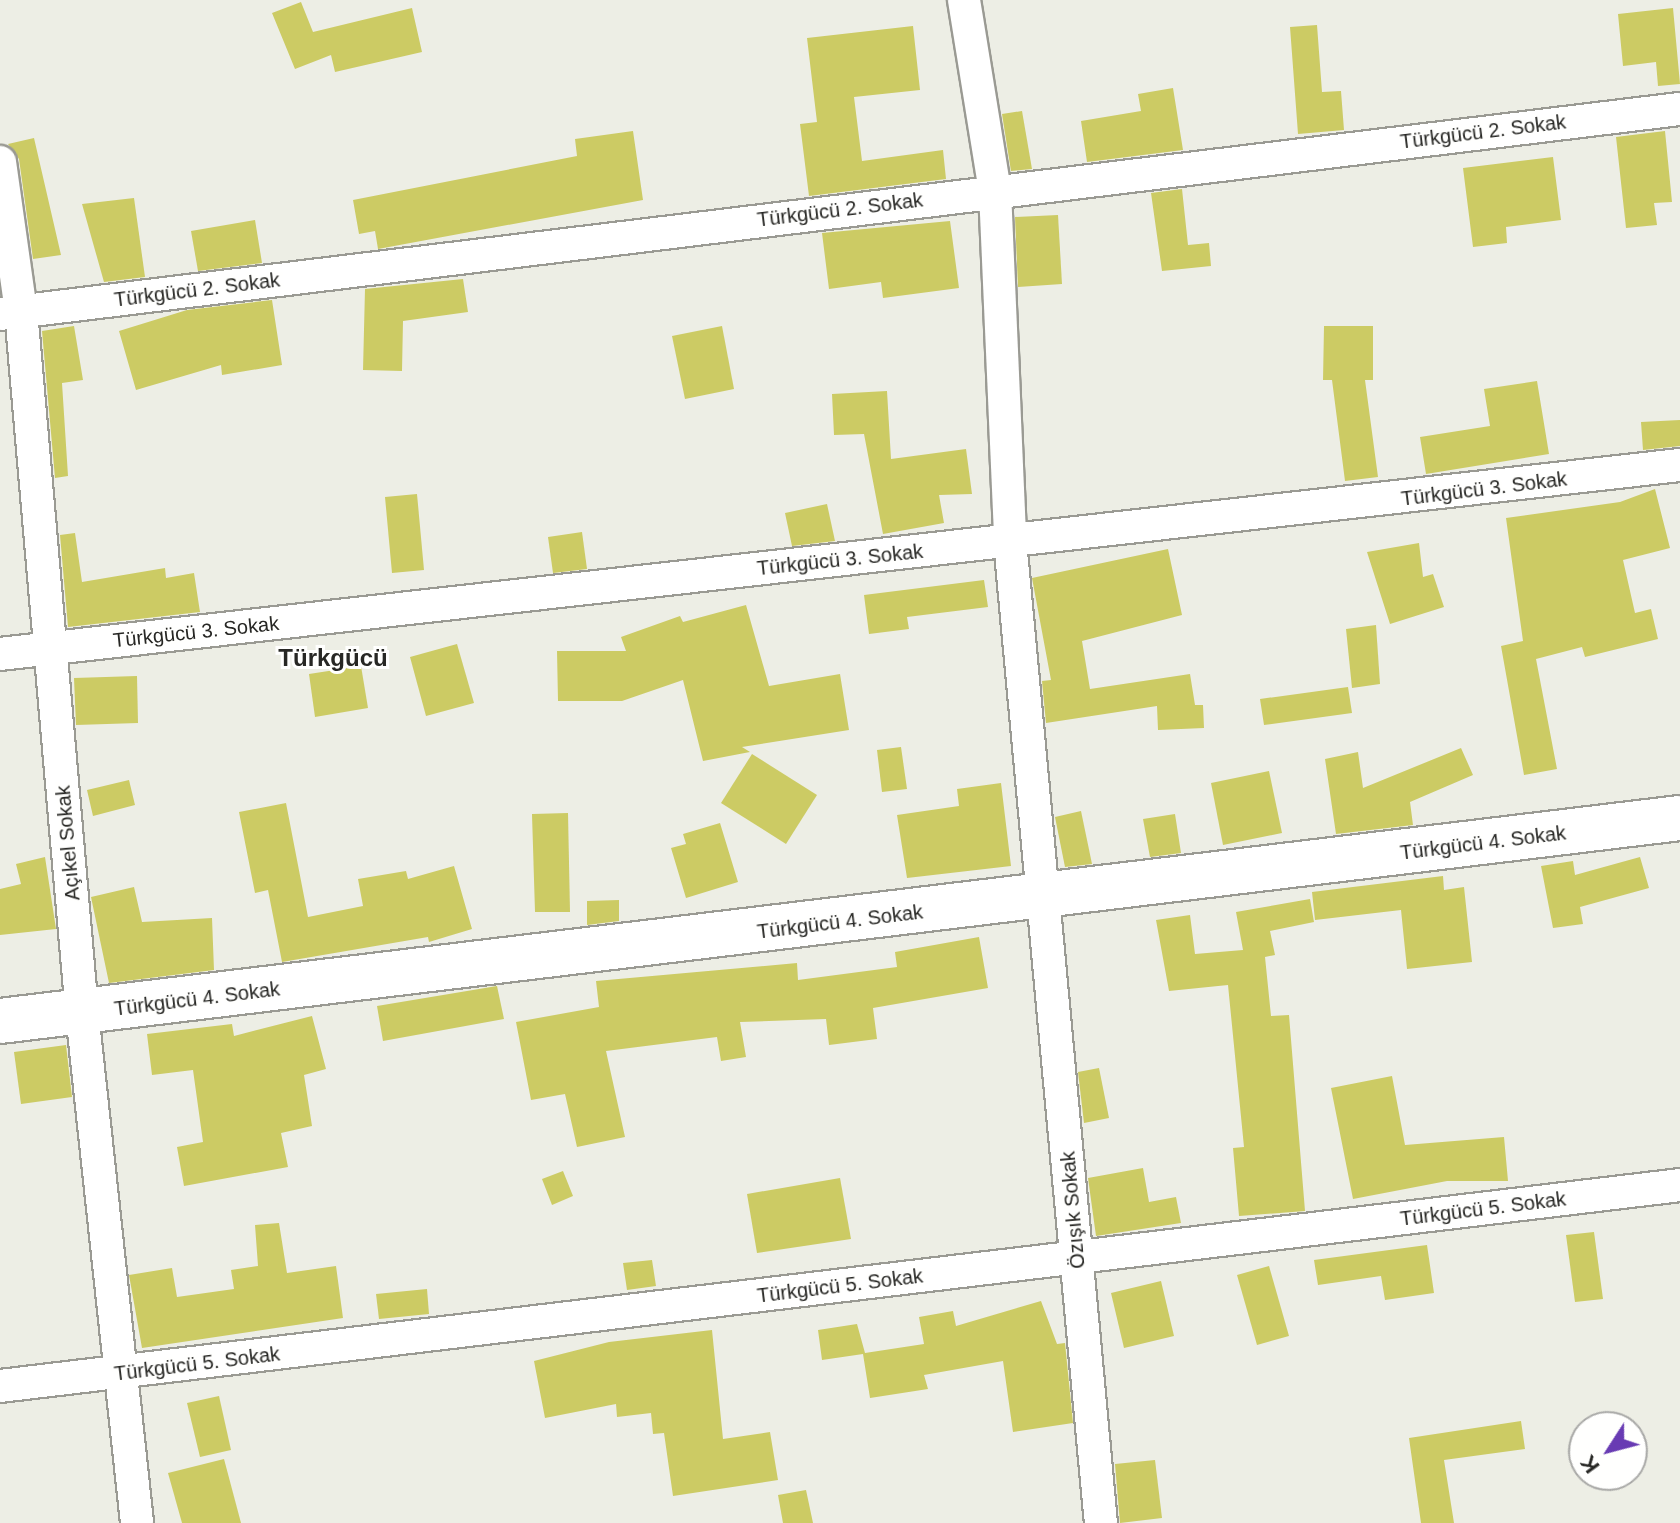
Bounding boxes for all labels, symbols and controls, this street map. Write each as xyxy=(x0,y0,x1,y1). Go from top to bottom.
street label: Türkgücü 2. Sokak xyxy=(1399,110,1567,154)
street label: Türkgücü 2. Sokak xyxy=(756,188,924,232)
street label: Türkgücü 2. Sokak xyxy=(113,268,281,312)
street label: Türkgücü 3. Sokak xyxy=(1400,467,1568,511)
street label: Türkgücü 3. Sokak xyxy=(756,539,924,581)
street label: Türkgücü 3. Sokak xyxy=(112,611,280,653)
district label: Türkgücü xyxy=(278,644,388,672)
street label: Açıkel Sokak xyxy=(51,784,85,902)
street label: Türkgücü 4. Sokak xyxy=(1399,821,1567,865)
street label: Türkgücü 4. Sokak xyxy=(756,900,924,944)
street label: Türkgücü 4. Sokak xyxy=(113,977,281,1021)
street label: Özışık Sokak xyxy=(1056,1150,1090,1270)
street label: Türkgücü 5. Sokak xyxy=(1399,1187,1567,1231)
street label: Türkgücü 5. Sokak xyxy=(756,1264,924,1308)
street label: Türkgücü 5. Sokak xyxy=(113,1342,281,1386)
north arrow xyxy=(1568,1411,1648,1491)
text: K xyxy=(1575,1450,1605,1478)

